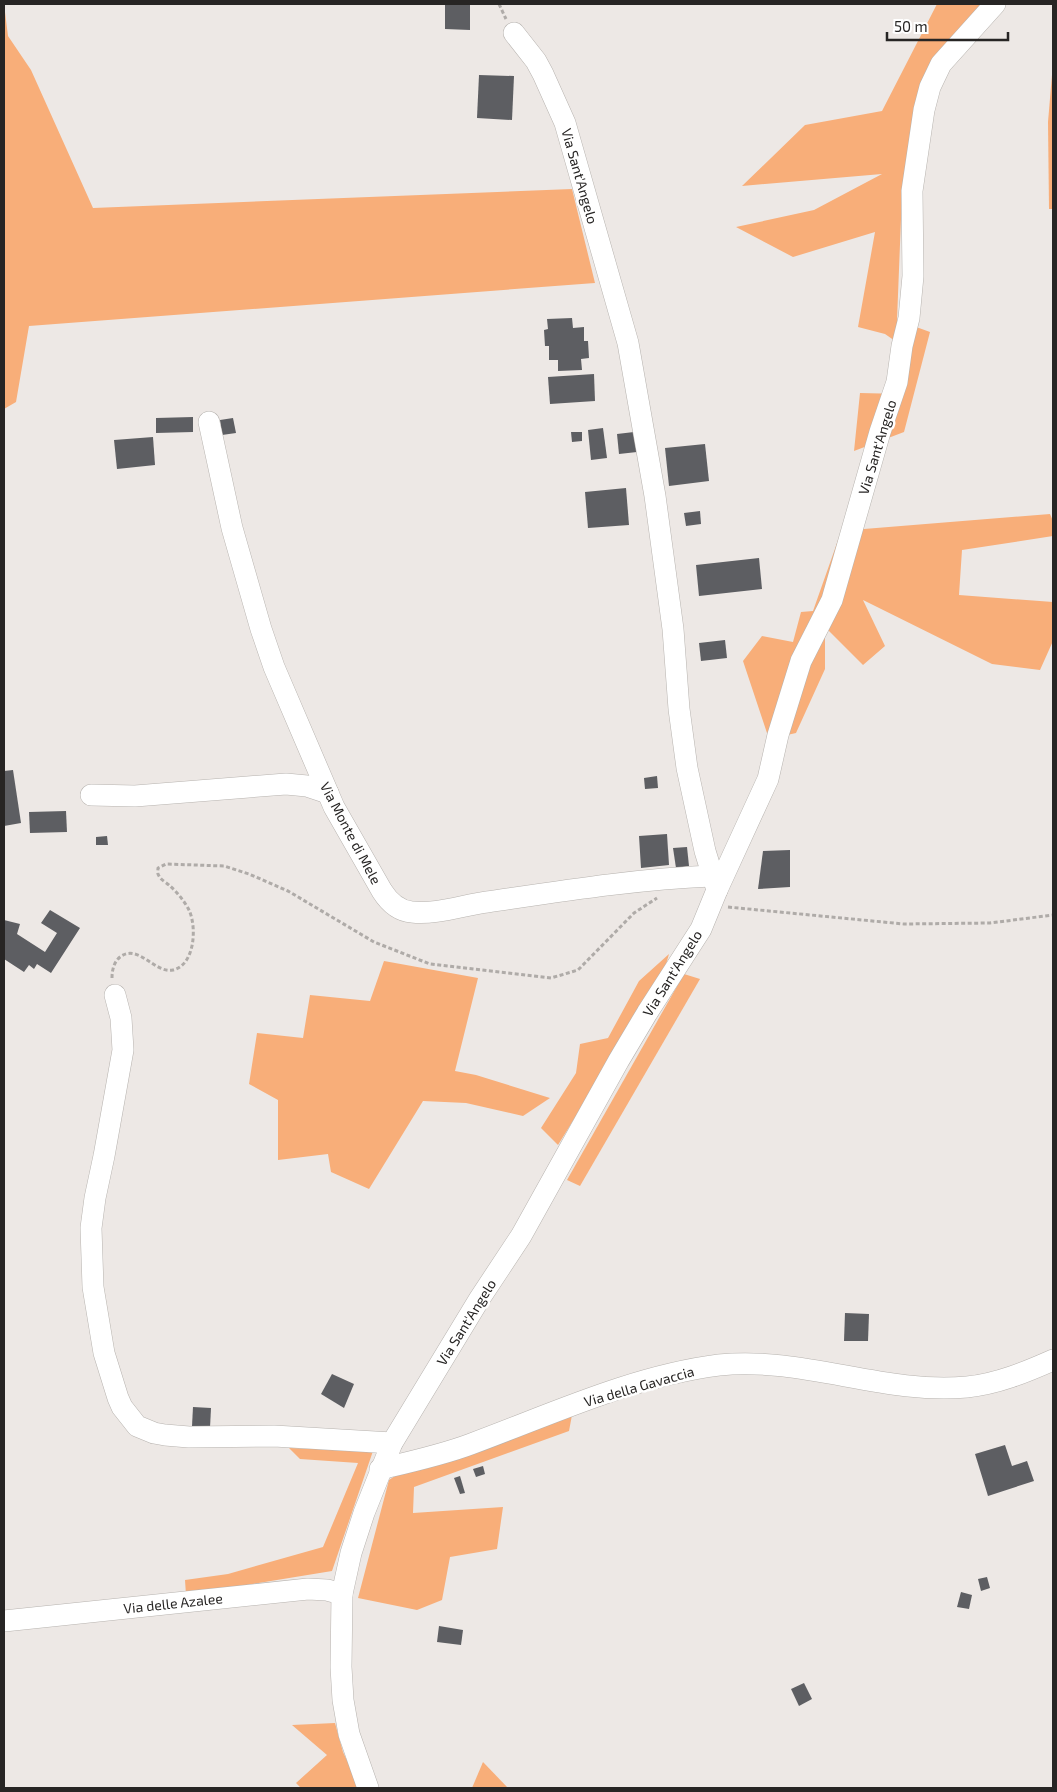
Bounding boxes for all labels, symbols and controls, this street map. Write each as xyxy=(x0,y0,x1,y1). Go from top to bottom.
scale bar xyxy=(887,10,1008,42)
text: 50 m xyxy=(894,17,928,35)
street label: Via Sant'Angelo xyxy=(558,126,602,226)
street label: Via Sant'Angelo xyxy=(854,397,900,497)
street label: Via Monte di Mele xyxy=(317,779,385,887)
street label: Via Sant'Angelo xyxy=(639,927,705,1019)
street label: Via Sant'Angelo xyxy=(433,1276,499,1368)
street label: Via della Gavaccia xyxy=(582,1362,696,1410)
street label: Via delle Azalee xyxy=(123,1589,223,1617)

